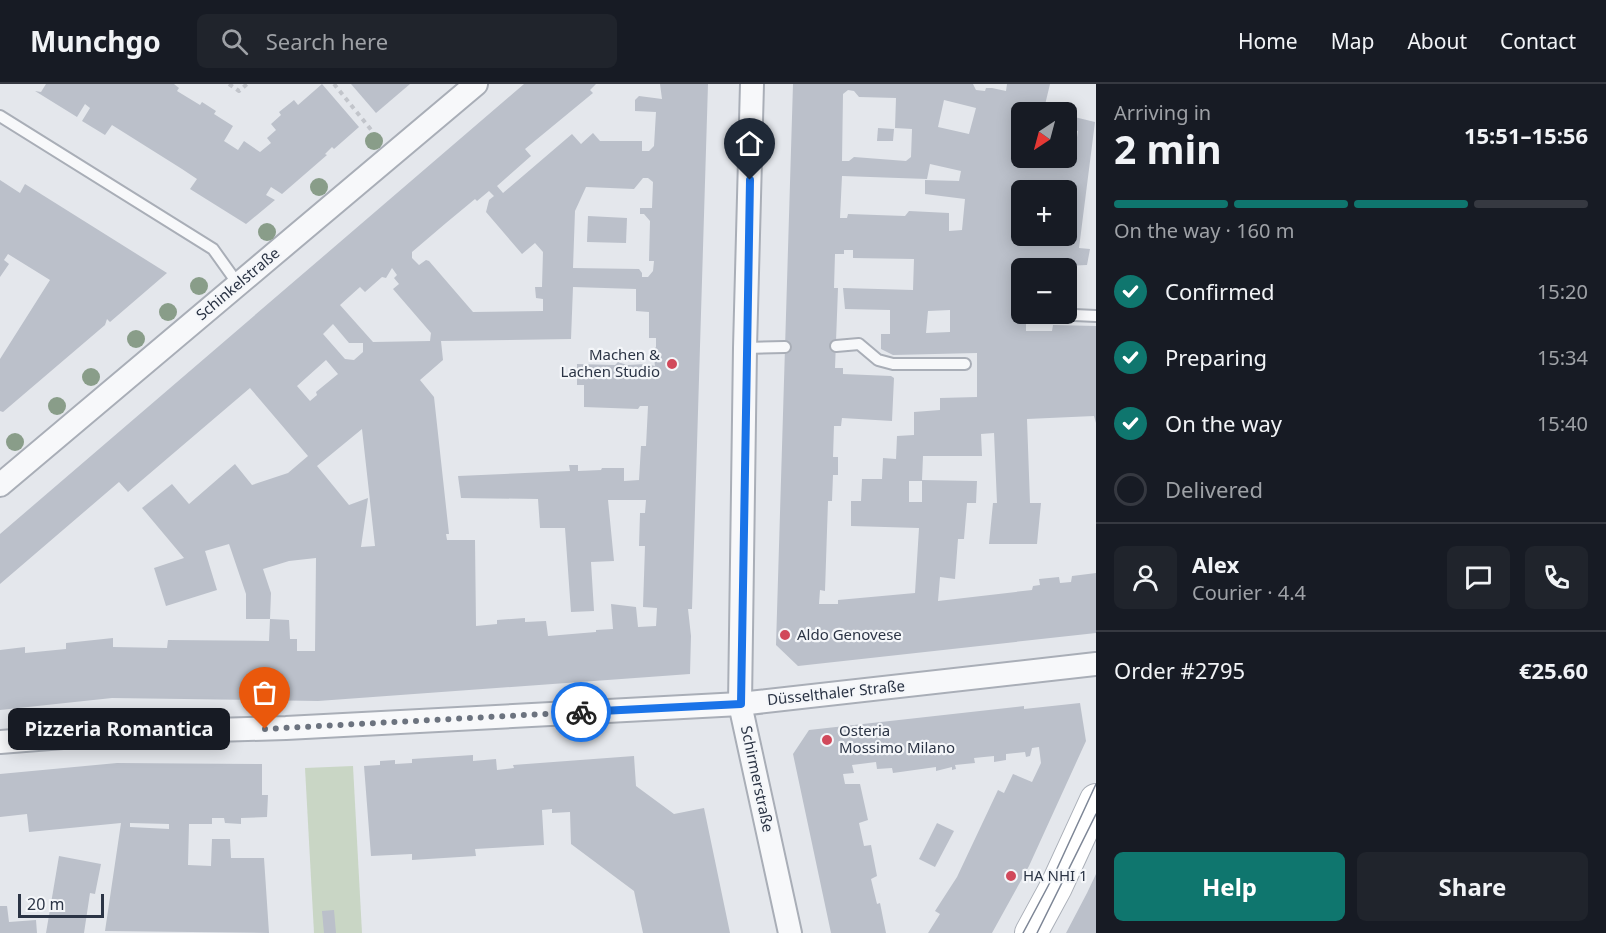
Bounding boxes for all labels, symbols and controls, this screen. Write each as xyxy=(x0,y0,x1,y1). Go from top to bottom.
search box xyxy=(197,14,617,68)
text: Munchgo xyxy=(30,22,161,60)
icon: search xyxy=(218,25,251,58)
text: Search here xyxy=(266,26,388,56)
text: Home xyxy=(1238,27,1298,55)
text: Map xyxy=(1331,27,1374,55)
text: About xyxy=(1407,27,1467,55)
text: Contact xyxy=(1500,27,1576,55)
text: Arriving in xyxy=(1114,99,1211,126)
north arrow xyxy=(1011,102,1077,168)
map controls xyxy=(1011,102,1077,324)
pin xyxy=(724,118,775,180)
text: 15:51–15:56 xyxy=(1464,120,1588,150)
text: 2 min xyxy=(1114,122,1221,175)
icon: home xyxy=(733,127,766,160)
button: + xyxy=(1011,180,1077,246)
text: On the way · 160 m xyxy=(1114,217,1294,244)
street label: Schinkelstraße xyxy=(191,242,283,324)
button: − xyxy=(1011,258,1077,324)
icon: check xyxy=(1114,275,1147,308)
text: Confirmed xyxy=(1165,276,1275,306)
text: 15:20 xyxy=(1537,278,1588,305)
icon: check xyxy=(1114,341,1147,374)
text: Preparing xyxy=(1165,342,1267,372)
place label: Machen & Lachen Studio xyxy=(561,344,660,381)
text: 15:34 xyxy=(1537,344,1588,371)
marker: Machen & Lachen Studio xyxy=(665,357,679,371)
icon: check xyxy=(1114,407,1147,440)
text: On the way xyxy=(1165,408,1282,438)
text: 15:40 xyxy=(1537,410,1588,437)
text: Delivered xyxy=(1165,474,1263,504)
button: person xyxy=(1114,546,1177,609)
button: chat xyxy=(1447,546,1510,609)
button: phone xyxy=(1525,546,1588,609)
text: Alex xyxy=(1192,549,1239,579)
text: Courier · 4.4 xyxy=(1192,579,1306,606)
place label: Aldo Genovese xyxy=(797,624,902,644)
marker: Aldo Genovese xyxy=(778,628,792,642)
text: Order #2795 xyxy=(1114,655,1245,685)
text: €25.60 xyxy=(1519,655,1588,685)
pin xyxy=(239,667,290,729)
street label: Düsselthaler Straße xyxy=(766,675,906,709)
icon: bag xyxy=(248,676,281,709)
courier xyxy=(551,682,611,742)
icon: bike xyxy=(565,696,598,729)
callout: Pizzeria Romantica xyxy=(7,708,229,750)
text: Pizzeria Romantica xyxy=(24,715,214,742)
place label: Osteria Mossimo Milano xyxy=(839,720,955,757)
street label: Schirmerstraße xyxy=(737,724,779,834)
marker: Osteria Mossimo Milano xyxy=(820,733,834,747)
button: Help xyxy=(1114,852,1345,921)
button: Share xyxy=(1357,852,1588,921)
place label: HA NHI 1 xyxy=(1023,865,1088,885)
marker: HA NHI 1 xyxy=(1004,869,1018,883)
scale bar xyxy=(18,891,104,918)
text: 20 m xyxy=(27,893,64,915)

